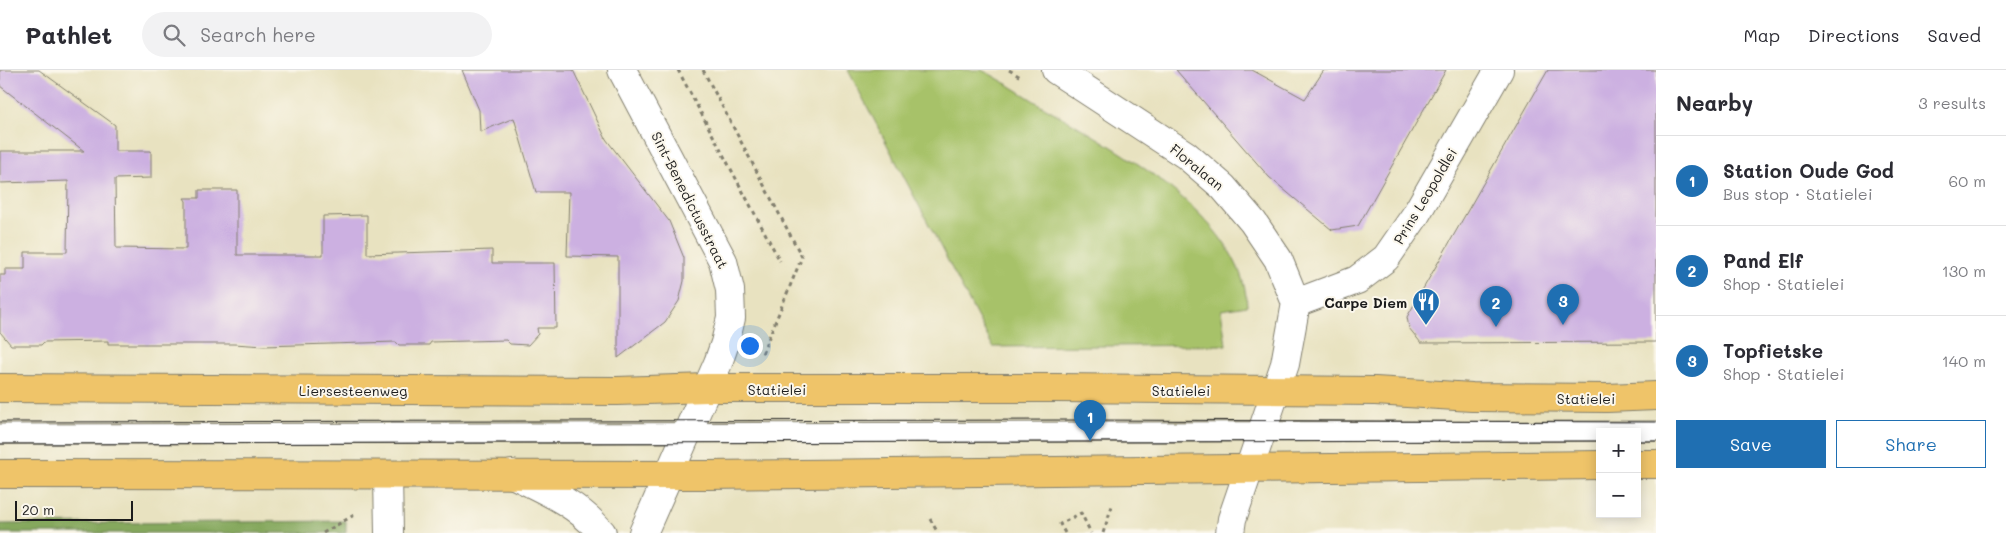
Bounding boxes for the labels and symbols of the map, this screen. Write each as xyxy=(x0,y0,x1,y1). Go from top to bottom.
street label: Sint-Benedictusstraat xyxy=(647,128,733,272)
street label: Floralaan xyxy=(1166,139,1228,195)
street label: Prins Leopoldlei xyxy=(1389,144,1461,248)
pin: 3 xyxy=(1547,284,1579,325)
pin: 2 xyxy=(1480,286,1512,327)
restaurant icon: Carpe Diem xyxy=(1411,287,1441,326)
place label: Carpe Diem xyxy=(1324,293,1407,312)
your location xyxy=(737,333,763,359)
street label: Statielei xyxy=(748,380,806,399)
street label: Liersesteenweg xyxy=(299,381,407,400)
street label: Statielei xyxy=(1152,381,1210,400)
street label: Statielei xyxy=(1557,389,1615,408)
pin: 1 xyxy=(1074,400,1106,441)
scale bar xyxy=(15,498,132,521)

